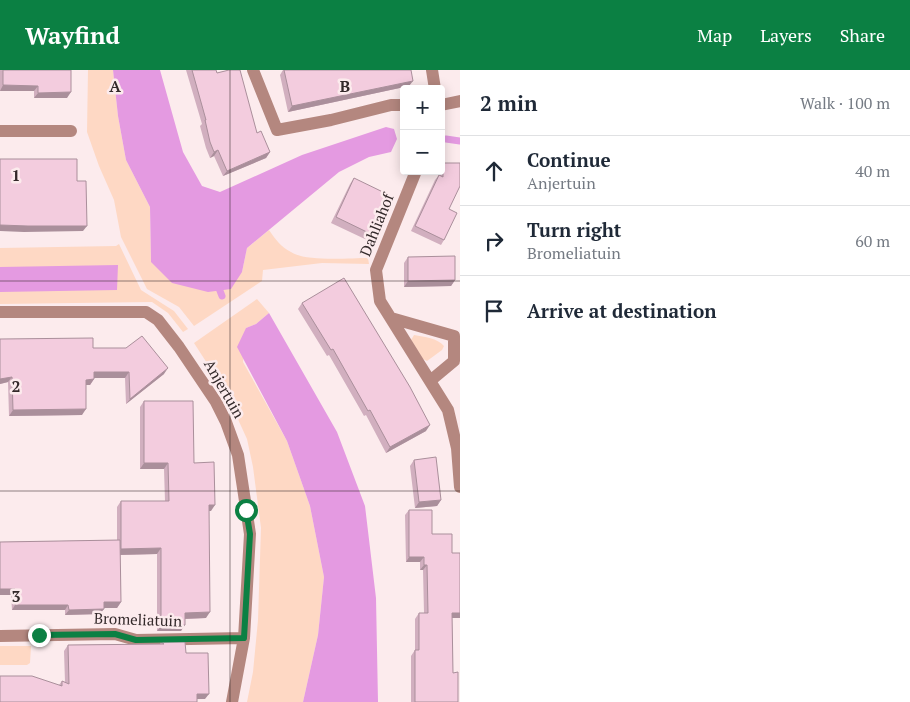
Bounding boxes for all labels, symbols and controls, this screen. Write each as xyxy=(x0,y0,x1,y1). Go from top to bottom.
text: Wayfind xyxy=(25,19,120,51)
text: Map xyxy=(697,23,732,47)
text: Layers xyxy=(760,23,812,47)
text: Share xyxy=(840,23,885,47)
text: A xyxy=(109,75,121,97)
text: B xyxy=(340,75,350,97)
map controls xyxy=(400,85,445,175)
button: + xyxy=(400,85,445,130)
text: 2 min xyxy=(480,89,537,117)
text: Walk · 100 m xyxy=(800,92,890,114)
button: − xyxy=(400,130,445,175)
text: Continue xyxy=(527,147,611,172)
icon: ahead xyxy=(480,157,508,185)
text: 40 m xyxy=(855,160,890,182)
text: 1 xyxy=(11,164,21,186)
text: Anjertuin xyxy=(527,172,596,194)
street label: Dahliahof xyxy=(354,190,398,259)
text: Turn right xyxy=(527,217,621,242)
icon: right xyxy=(480,227,508,255)
text: 60 m xyxy=(855,230,890,252)
text: Bromeliatuin xyxy=(527,242,621,264)
icon: arrive xyxy=(480,297,508,325)
text: Arrive at destination xyxy=(527,298,716,323)
street label: Anjertuin xyxy=(200,356,250,421)
text: 2 xyxy=(11,375,21,397)
route start xyxy=(235,499,258,522)
text: 3 xyxy=(11,585,21,607)
street label: Bromeliatuin xyxy=(94,607,182,631)
route end xyxy=(28,624,51,647)

